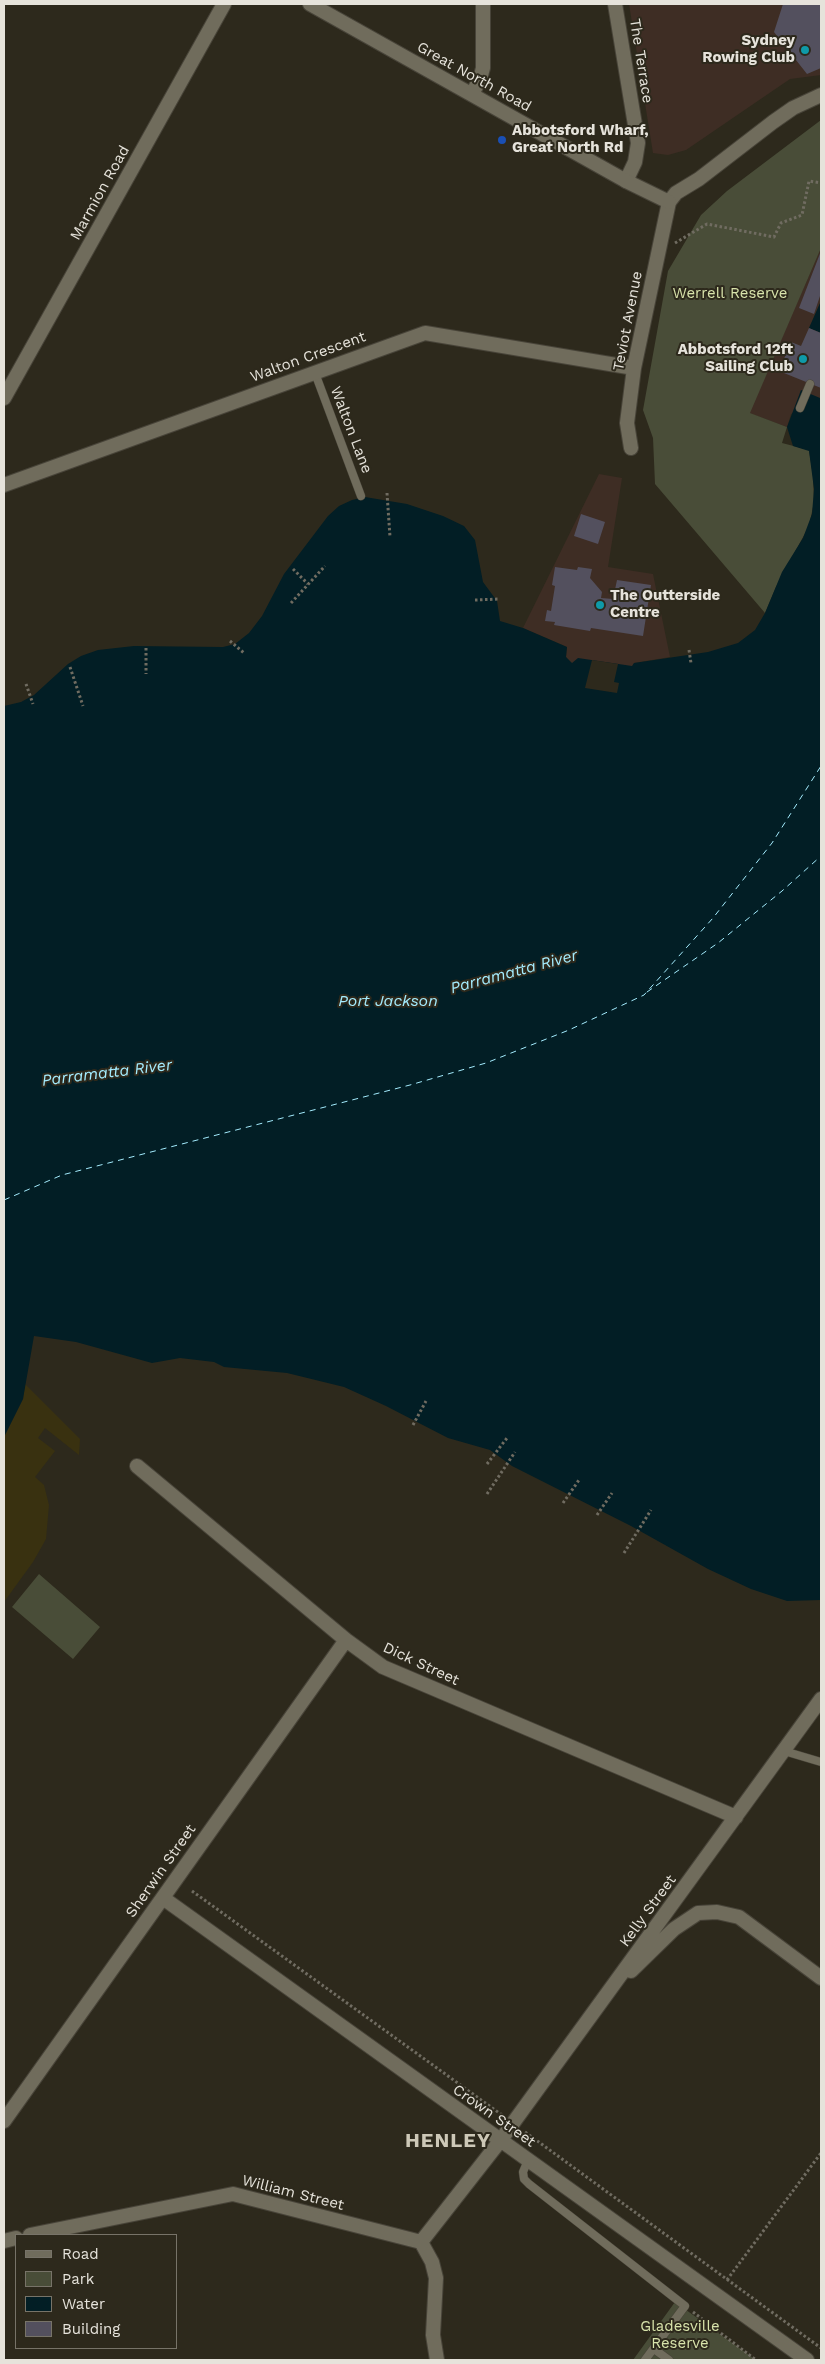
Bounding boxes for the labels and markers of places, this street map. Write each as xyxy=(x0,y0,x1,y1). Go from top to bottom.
place label: Sydney Rowing Club xyxy=(702,32,795,67)
marker: Sydney Rowing Club xyxy=(799,44,811,56)
place label: Abbotsford Wharf, Great North Rd xyxy=(512,122,649,157)
marker: Abbotsford Wharf, Great North Rd xyxy=(496,134,508,146)
place label: Abbotsford 12ft Sailing Club xyxy=(678,341,793,376)
marker: Abbotsford 12ft Sailing Club xyxy=(797,353,809,365)
place label: The Outterside Centre xyxy=(610,587,720,622)
marker: The Outterside Centre xyxy=(594,599,606,611)

